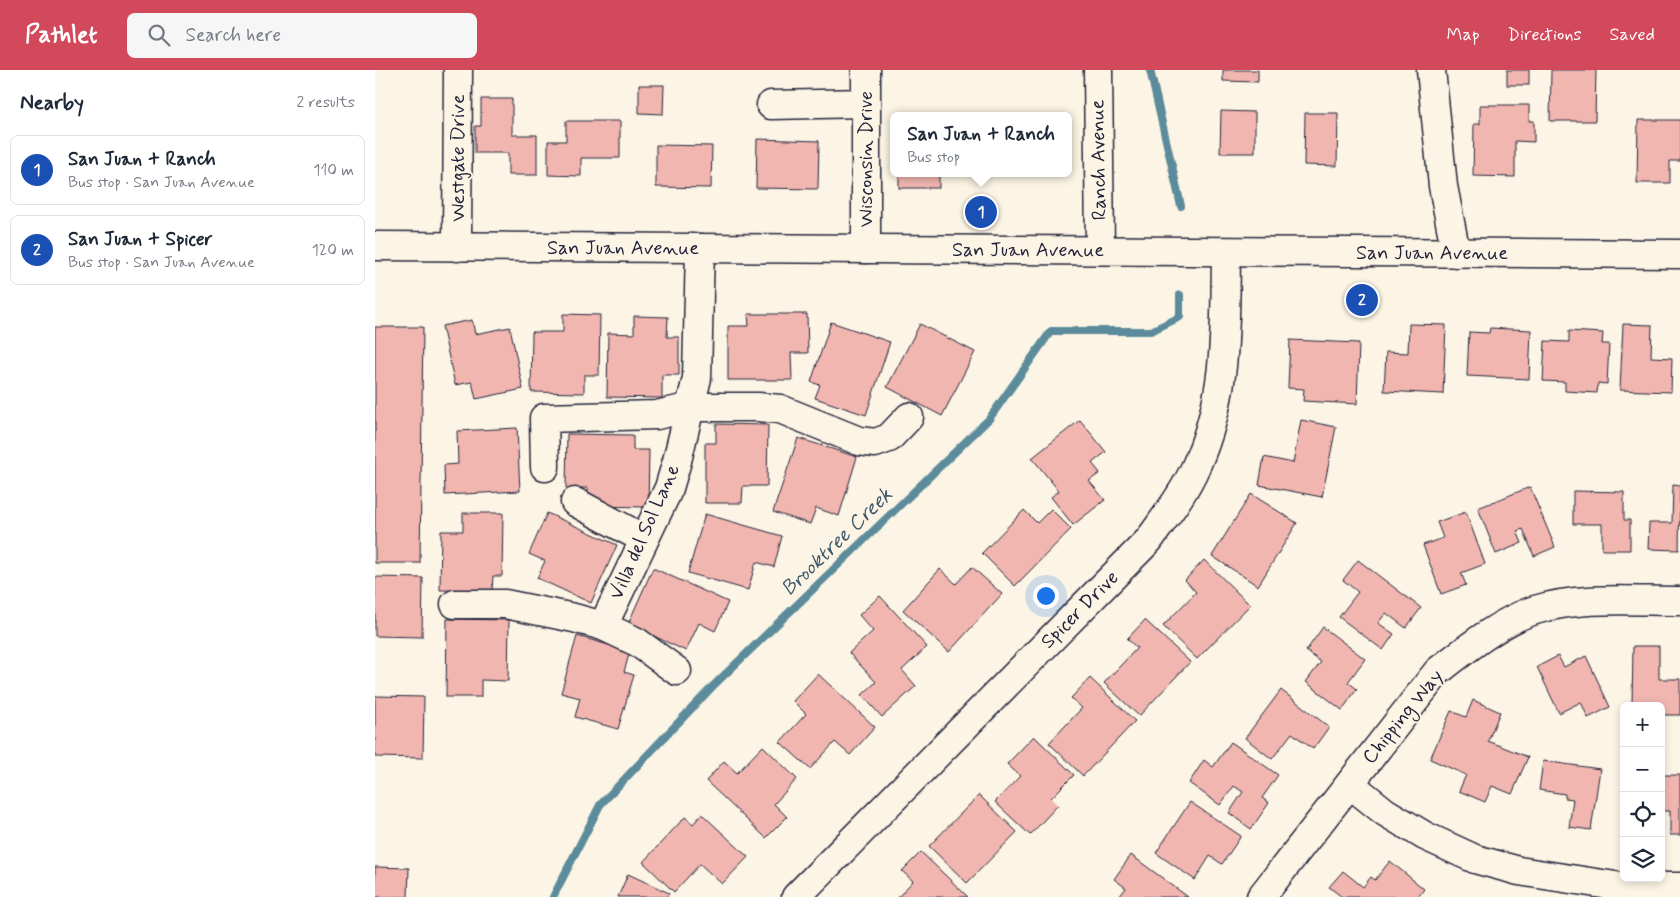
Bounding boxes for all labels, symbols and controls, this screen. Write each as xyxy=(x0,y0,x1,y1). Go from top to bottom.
search box xyxy=(127,13,477,58)
text: Pathlet xyxy=(25,20,97,51)
icon: search xyxy=(145,21,173,49)
text: Search here xyxy=(185,23,281,48)
text: Map xyxy=(1447,23,1480,47)
text: Directions xyxy=(1508,23,1582,47)
text: Saved xyxy=(1610,23,1655,47)
text: Nearby xyxy=(20,89,84,117)
street label: Wisconsin Drive xyxy=(853,91,880,227)
text: 2 results xyxy=(297,92,355,113)
street label: Westgate Drive xyxy=(445,94,472,222)
street label: Ranch Avenue xyxy=(1084,99,1114,221)
popup xyxy=(890,112,1072,177)
text: San Juan + Ranch xyxy=(907,122,1055,147)
text: San Juan + Ranch xyxy=(68,147,216,172)
text: Bus stop xyxy=(907,147,960,168)
text: 1 xyxy=(33,160,41,181)
text: 110 m xyxy=(313,160,354,181)
text: Bus stop · San Juan Avenue xyxy=(68,172,255,193)
pin: 1 xyxy=(965,193,997,231)
text: San Juan + Spicer xyxy=(68,227,213,252)
street label: San Juan Avenue xyxy=(547,235,699,262)
street label: San Juan Avenue xyxy=(952,237,1104,264)
text: 2 xyxy=(33,240,41,261)
text: 120 m xyxy=(312,240,354,261)
street label: San Juan Avenue xyxy=(1356,240,1508,267)
text: Bus stop · San Juan Avenue xyxy=(68,252,255,273)
pin: 2 xyxy=(1346,281,1378,319)
street label: Villa del Sol Lane xyxy=(603,460,687,604)
water label: Brooktree Creek xyxy=(775,482,899,602)
street label: Spicer Drive xyxy=(1035,565,1125,655)
your location xyxy=(1033,583,1059,609)
street label: Chipping Way xyxy=(1356,664,1450,771)
map controls xyxy=(1620,702,1665,882)
button: + xyxy=(1620,702,1665,747)
button: − xyxy=(1620,747,1665,792)
button: locate xyxy=(1620,792,1665,837)
button: layers xyxy=(1620,837,1665,882)

